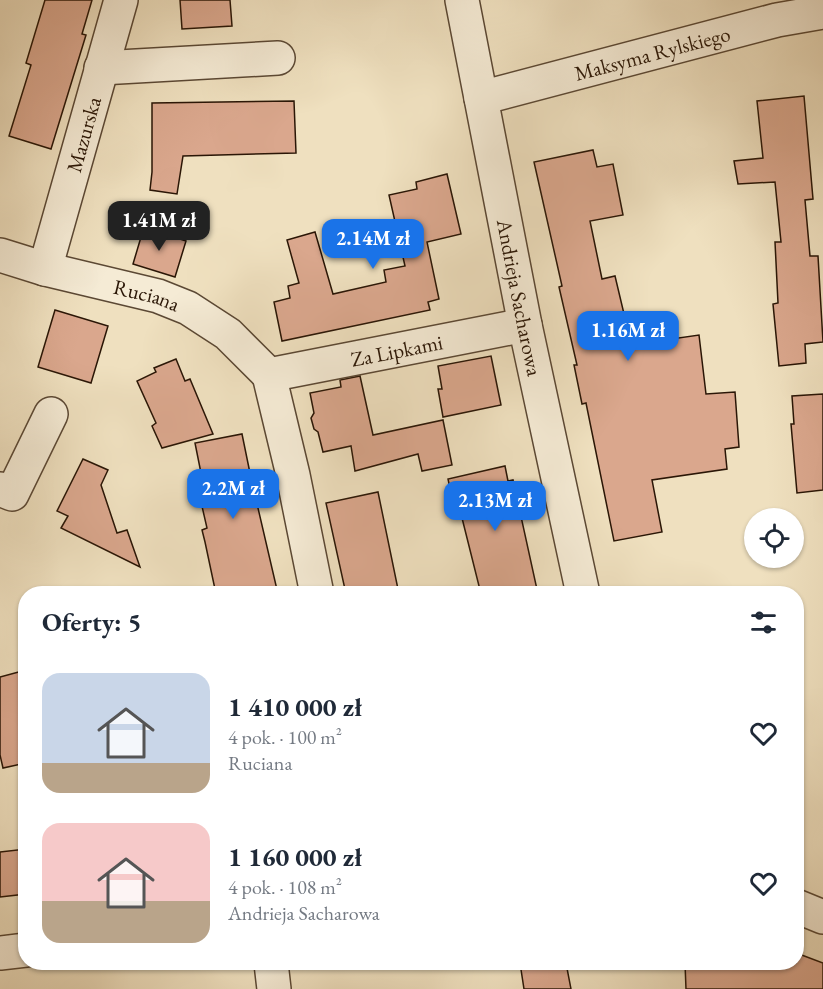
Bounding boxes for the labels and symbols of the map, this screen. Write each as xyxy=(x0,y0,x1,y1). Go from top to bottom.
street label: Maksyma Rylskiego xyxy=(571,19,733,86)
street label: Mazurska xyxy=(60,93,107,175)
pin: 1.41M zł xyxy=(97,201,221,252)
street label: Andrieja Sacharowa xyxy=(491,216,549,379)
pin: 2.14M zł xyxy=(311,219,435,270)
street label: Ruciana xyxy=(111,272,184,317)
pin: 1.16M zł xyxy=(566,311,690,362)
street label: Za Lipkami xyxy=(348,328,445,372)
pin: 2.2M zł xyxy=(178,469,288,520)
pin: 2.13M zł xyxy=(433,481,557,532)

